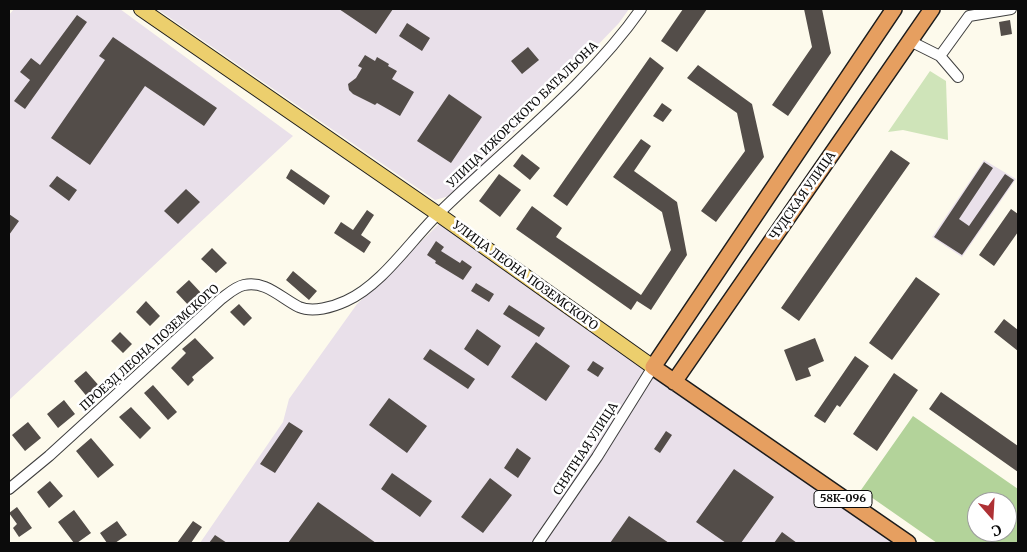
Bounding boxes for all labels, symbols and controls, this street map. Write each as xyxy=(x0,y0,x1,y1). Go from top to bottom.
street label: УЛИЦА ИЖОРСКОГО БАТАЛЬОНА xyxy=(445,39,601,191)
street label: ЧУДСКАЯ УЛИЦА xyxy=(767,149,839,243)
street label: УЛИЦА ЛЕОНА ПОЗЕМСКОГО xyxy=(449,218,601,334)
street label: ПРОЕЗД ЛЕОНА ПОЗЕМСКОГО xyxy=(78,282,222,414)
street label: СНЯТНАЯ УЛИЦА xyxy=(551,400,621,498)
road number: 58К-096 xyxy=(814,490,872,508)
north arrow xyxy=(967,492,1017,542)
text: С xyxy=(989,520,1004,540)

